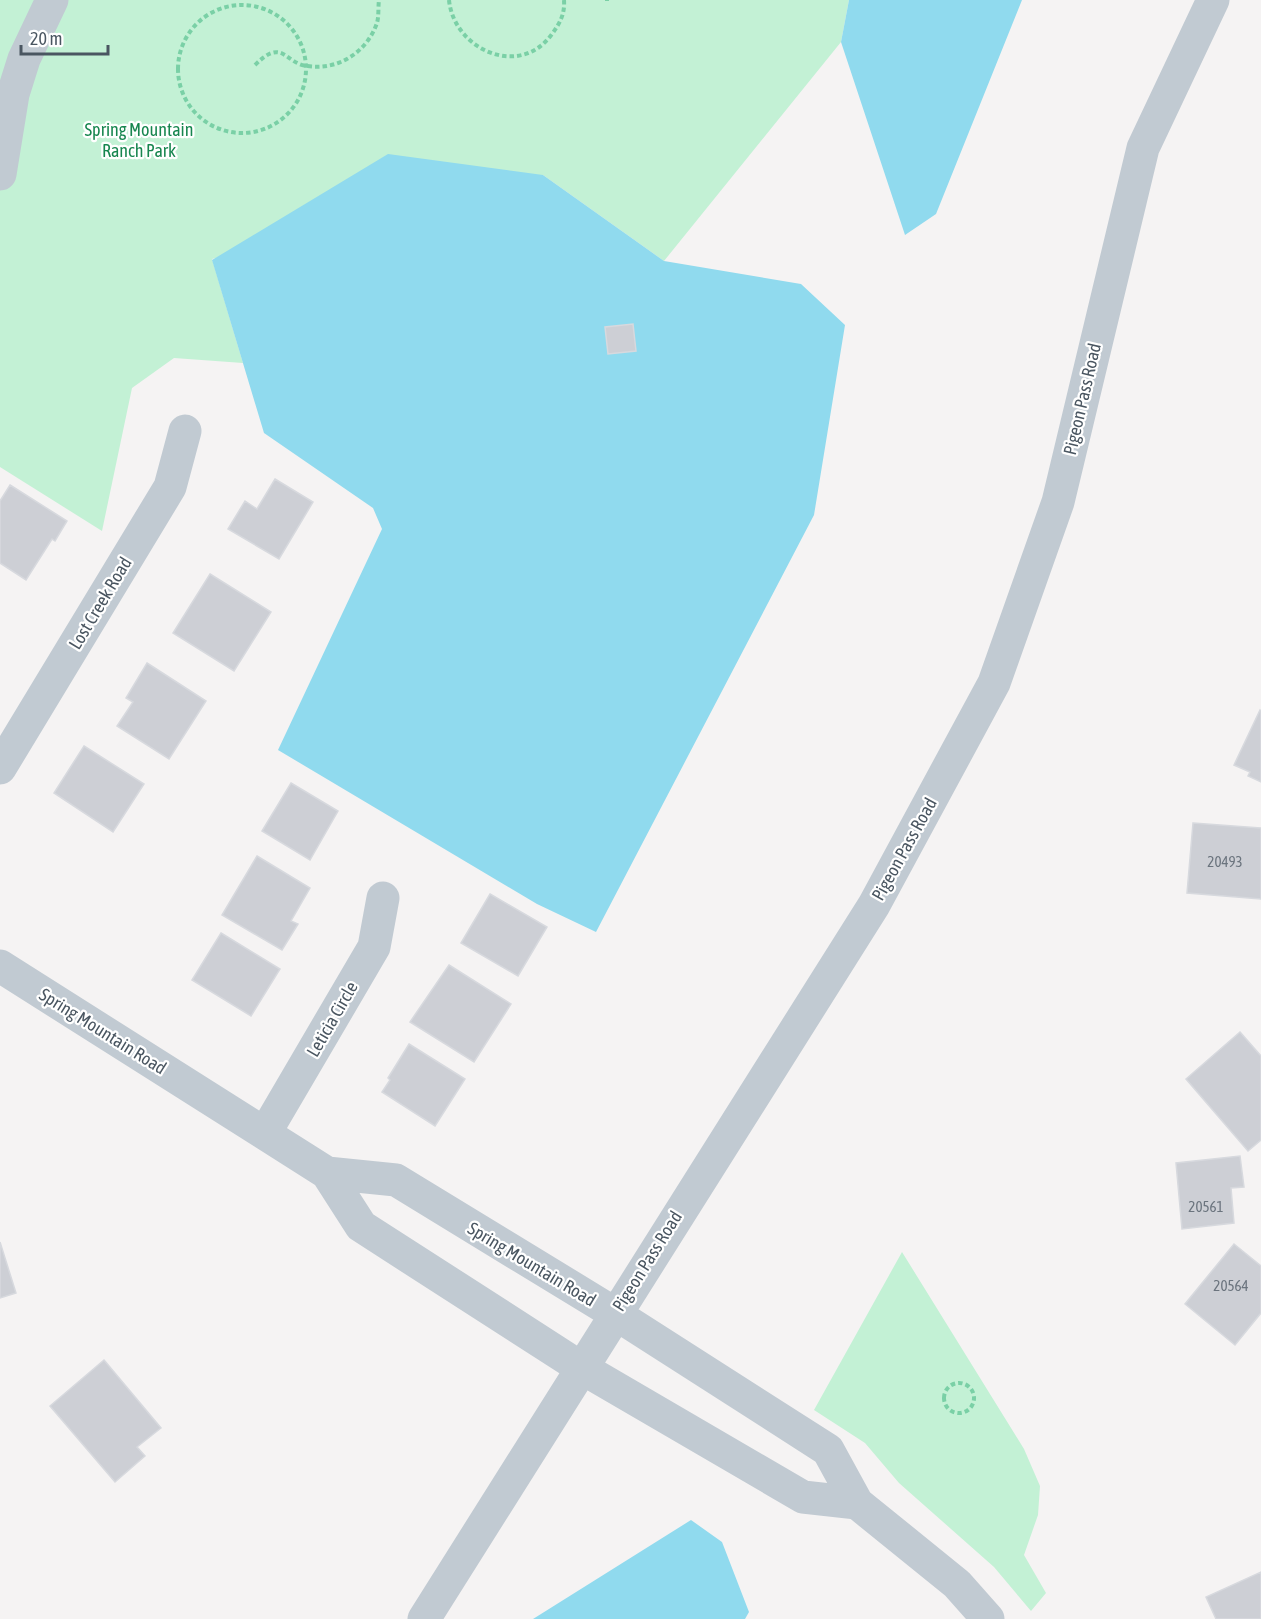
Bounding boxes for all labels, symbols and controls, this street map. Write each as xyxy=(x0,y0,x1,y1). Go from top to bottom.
scale bar xyxy=(21,18,108,56)
text: 20 m xyxy=(30,28,62,49)
park label: Spring Mountain Ranch Park xyxy=(85,119,193,161)
street label: Pigeon Pass Road xyxy=(1059,341,1105,457)
street label: Lost Creek Road xyxy=(64,553,136,653)
street label: Pigeon Pass Road xyxy=(867,794,941,904)
house number: 20493 xyxy=(1207,853,1243,870)
street label: Leticia Circle xyxy=(302,978,362,1060)
street label: Spring Mountain Road xyxy=(36,983,170,1079)
house number: 20561 xyxy=(1188,1198,1224,1215)
street label: Pigeon Pass Road xyxy=(608,1207,686,1315)
street label: Spring Mountain Road xyxy=(464,1217,600,1311)
house number: 20564 xyxy=(1213,1277,1249,1294)

